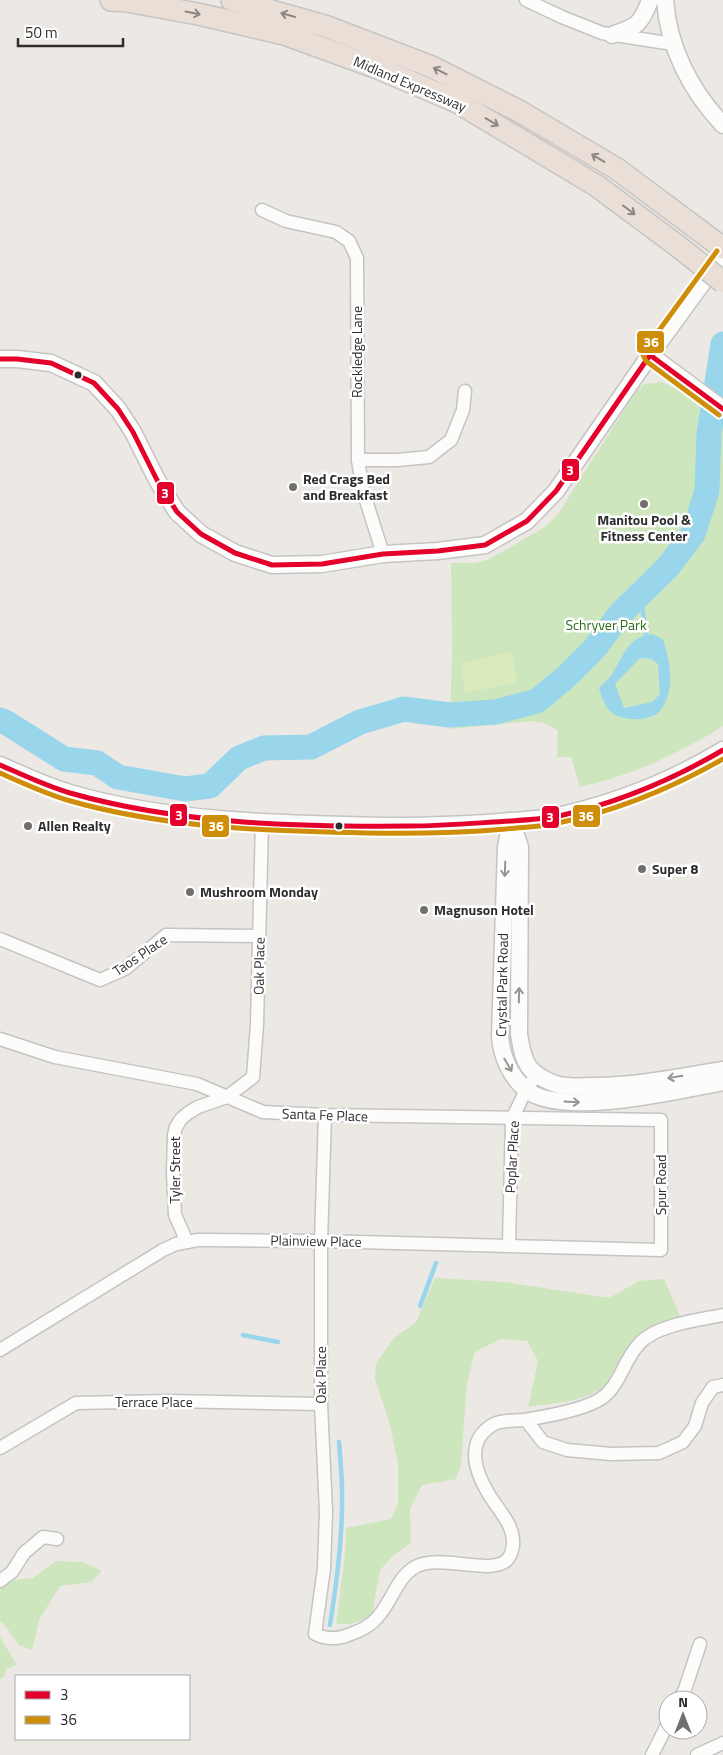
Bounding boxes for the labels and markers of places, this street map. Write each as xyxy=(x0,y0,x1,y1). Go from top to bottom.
unlabelled marker xyxy=(73,370,83,380)
place label: Red Crags Bed and Breakfast xyxy=(303,468,390,505)
marker: Red Crags Bed and Breakfast xyxy=(287,481,299,493)
marker: Manitou Pool & Fitness Center xyxy=(638,498,650,510)
place label: Manitou Pool & Fitness Center xyxy=(597,509,691,546)
place label: Allen Realty xyxy=(38,815,111,836)
marker: Allen Realty xyxy=(22,820,34,832)
unlabelled marker xyxy=(334,821,344,831)
place label: Super 8 xyxy=(652,858,698,879)
marker: Super 8 xyxy=(636,863,648,875)
place label: Mushroom Monday xyxy=(200,881,318,902)
marker: Mushroom Monday xyxy=(184,886,196,898)
place label: Magnuson Hotel xyxy=(434,899,534,920)
marker: Magnuson Hotel xyxy=(418,904,430,916)

